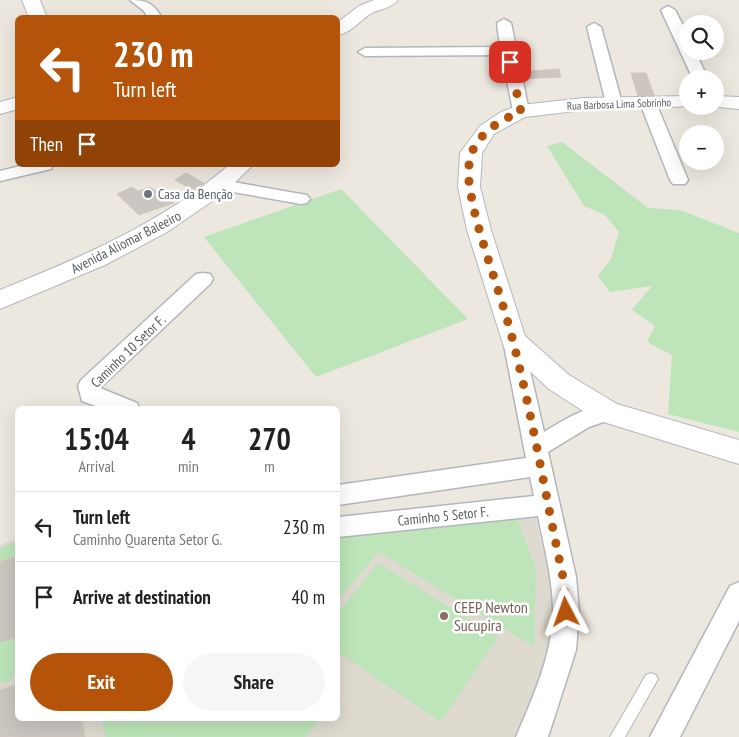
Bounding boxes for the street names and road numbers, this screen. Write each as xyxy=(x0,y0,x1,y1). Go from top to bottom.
street label: Rua Barbosa Lima Sobrinho xyxy=(567,95,672,113)
street label: Avenida Aliomar Baleeiro xyxy=(68,206,184,278)
street label: Caminho 10 Setor F. xyxy=(87,311,169,391)
street label: Caminho 5 Setor F. xyxy=(397,502,489,530)

